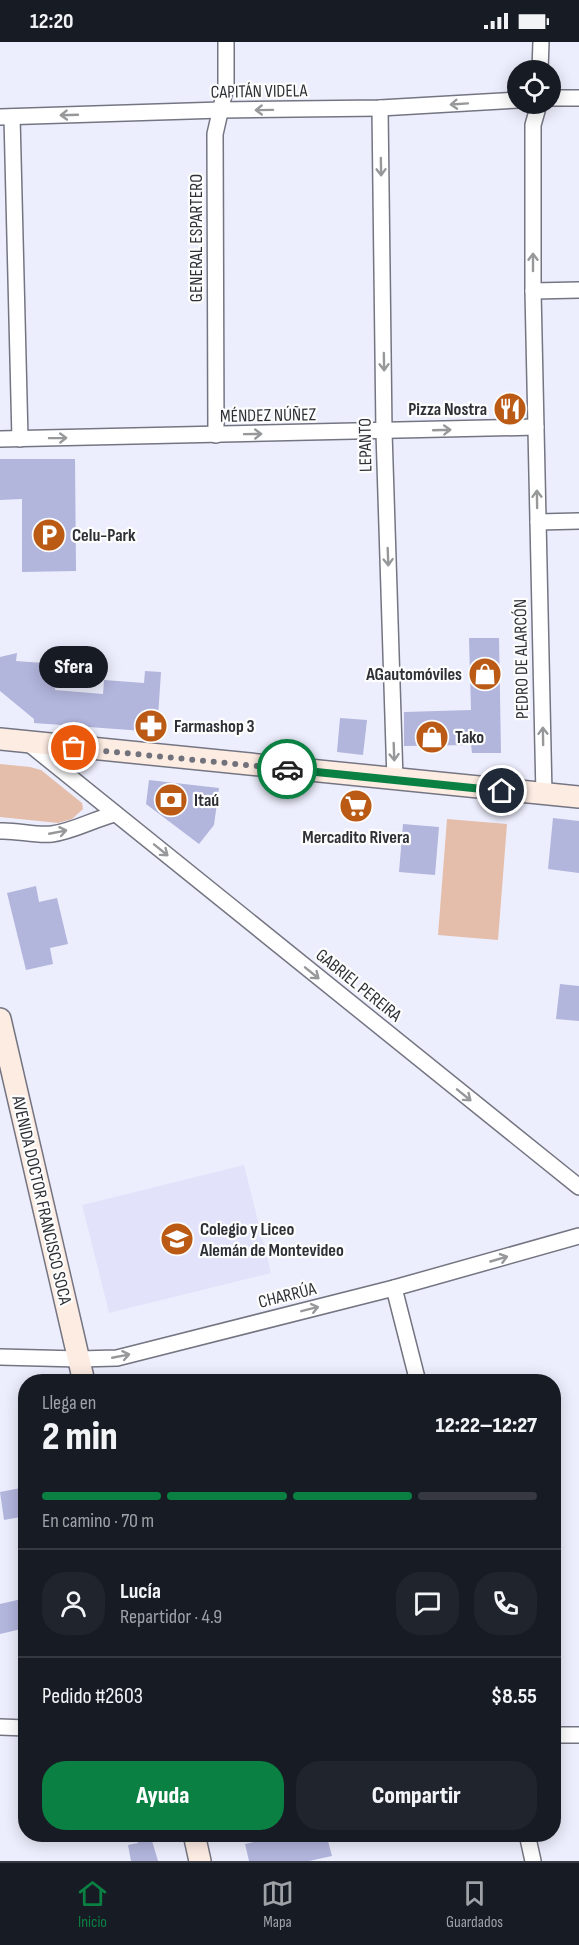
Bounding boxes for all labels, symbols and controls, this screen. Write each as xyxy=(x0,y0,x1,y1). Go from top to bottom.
text: 12:20 xyxy=(30,8,74,35)
map controls xyxy=(507,60,561,114)
button: locate xyxy=(507,60,561,114)
street label: CAPITÁN VIDELA xyxy=(211,80,308,103)
one-way arrow xyxy=(450,98,470,109)
one-way arrow xyxy=(255,104,275,116)
one-way arrow xyxy=(60,109,80,121)
one-way arrow xyxy=(375,156,387,176)
street label: GENERAL ESPARTERO xyxy=(186,174,207,302)
one-way arrow xyxy=(527,253,539,273)
one-way arrow xyxy=(378,351,390,371)
restaurant icon: Pizza Nostra xyxy=(492,391,528,427)
place label: Pizza Nostra xyxy=(408,399,487,420)
street label: MÉNDEZ NÚÑEZ xyxy=(220,404,317,427)
street label: LEPANTO xyxy=(355,418,376,472)
one-way arrow xyxy=(432,424,452,436)
one-way arrow xyxy=(243,429,263,440)
one-way arrow xyxy=(48,432,68,444)
one-way arrow xyxy=(531,490,543,510)
parking icon: Celu-Park xyxy=(31,517,67,553)
place label: Celu-Park xyxy=(72,525,136,546)
one-way arrow xyxy=(382,546,394,566)
street label: PEDRO DE ALARCÓN xyxy=(510,599,533,719)
callout: Sfera xyxy=(40,646,109,688)
text: Sfera xyxy=(54,655,93,679)
shop icon: AGautomóviles xyxy=(467,656,503,692)
place label: AGautomóviles xyxy=(365,664,462,685)
pharmacy icon: Farmashop 3 xyxy=(133,708,169,744)
place label: Farmashop 3 xyxy=(174,716,255,737)
shop icon: Tako xyxy=(414,719,450,755)
pin xyxy=(48,722,99,773)
place label: Tako xyxy=(455,727,484,748)
one-way arrow xyxy=(537,727,549,747)
icon: bag xyxy=(57,731,90,764)
courier xyxy=(257,739,317,799)
one-way arrow xyxy=(389,741,400,761)
icon: car xyxy=(271,753,304,786)
pin xyxy=(476,765,527,816)
icon: home xyxy=(485,774,518,807)
bank icon: Itaú xyxy=(153,782,189,818)
supermarket icon: Mercadito Rivera xyxy=(338,788,374,824)
place label: Itaú xyxy=(194,790,219,811)
one-way arrow xyxy=(48,826,67,837)
place label: Mercadito Rivera xyxy=(302,827,410,848)
one-way arrow xyxy=(152,844,168,857)
street label: GABRIEL PEREIRA xyxy=(312,945,406,1026)
one-way arrow xyxy=(304,966,320,979)
one-way arrow xyxy=(456,1088,472,1101)
street label: AVENIDA DOCTOR FRANCISCO SOCA xyxy=(7,1093,76,1307)
place label: Colegio y Liceo Alemán de Montevideo xyxy=(199,1219,344,1261)
school or university icon: Colegio y Liceo Alemán de Montevideo xyxy=(159,1221,195,1257)
one-way arrow xyxy=(489,1252,508,1264)
street label: CHARRÚA xyxy=(256,1278,318,1313)
one-way arrow xyxy=(301,1302,320,1314)
one-way arrow xyxy=(111,1350,130,1361)
text: Llega en xyxy=(42,1391,96,1415)
text: 12:22–12:27 xyxy=(436,1412,537,1439)
text: 2 min xyxy=(42,1414,118,1461)
text: En camino · 70 m xyxy=(42,1509,154,1533)
button: person xyxy=(42,1572,105,1635)
button: chat xyxy=(396,1572,459,1635)
button: phone xyxy=(474,1572,537,1635)
text: Lucía xyxy=(120,1578,161,1605)
text: Repartidor · 4.9 xyxy=(120,1605,222,1629)
text: Pedido #2603 xyxy=(42,1683,143,1710)
text: $8.55 xyxy=(491,1683,537,1710)
button: Ayuda xyxy=(42,1761,284,1830)
button: Compartir xyxy=(296,1761,537,1830)
tab: Inicio xyxy=(76,1877,109,1932)
tab: Mapa xyxy=(261,1877,294,1932)
tab: Guardados xyxy=(446,1877,503,1932)

